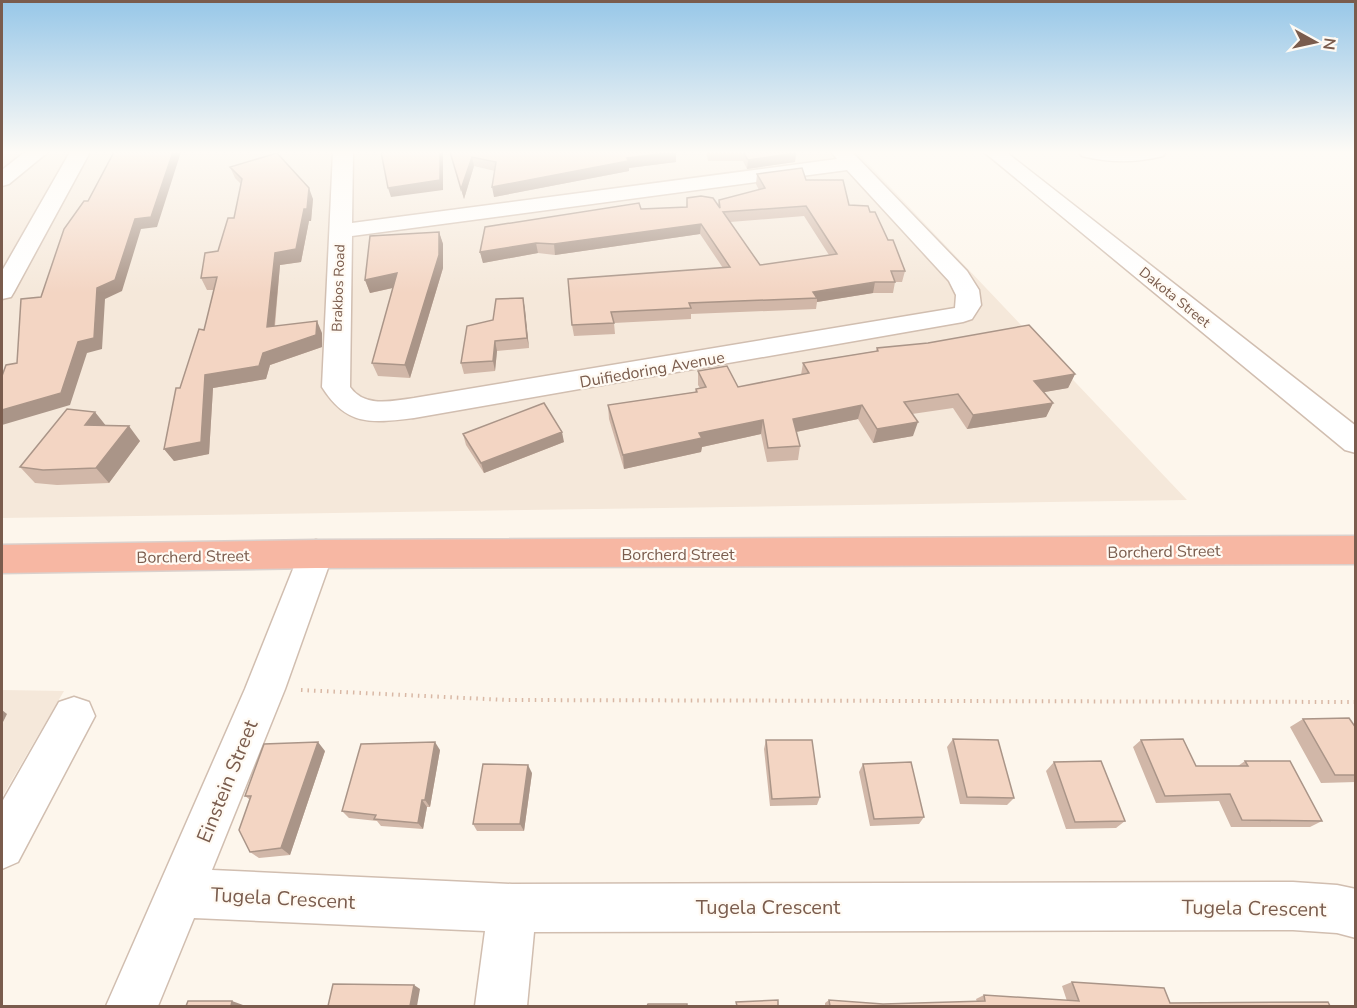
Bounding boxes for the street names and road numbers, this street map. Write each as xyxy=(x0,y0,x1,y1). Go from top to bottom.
street label: Brakbos Road xyxy=(327,244,350,332)
street label: Dakota Street xyxy=(1135,263,1214,332)
street label: Duifiedoring Avenue xyxy=(578,346,726,394)
street label: Borcherd Street xyxy=(1107,540,1221,564)
street label: Borcherd Street xyxy=(621,544,735,566)
street label: Borcherd Street xyxy=(136,545,250,569)
street label: Einstein Street xyxy=(191,715,265,847)
street label: Tugela Crescent xyxy=(210,881,357,916)
street label: Tugela Crescent xyxy=(696,894,841,921)
street label: Tugela Crescent xyxy=(1181,894,1328,923)

